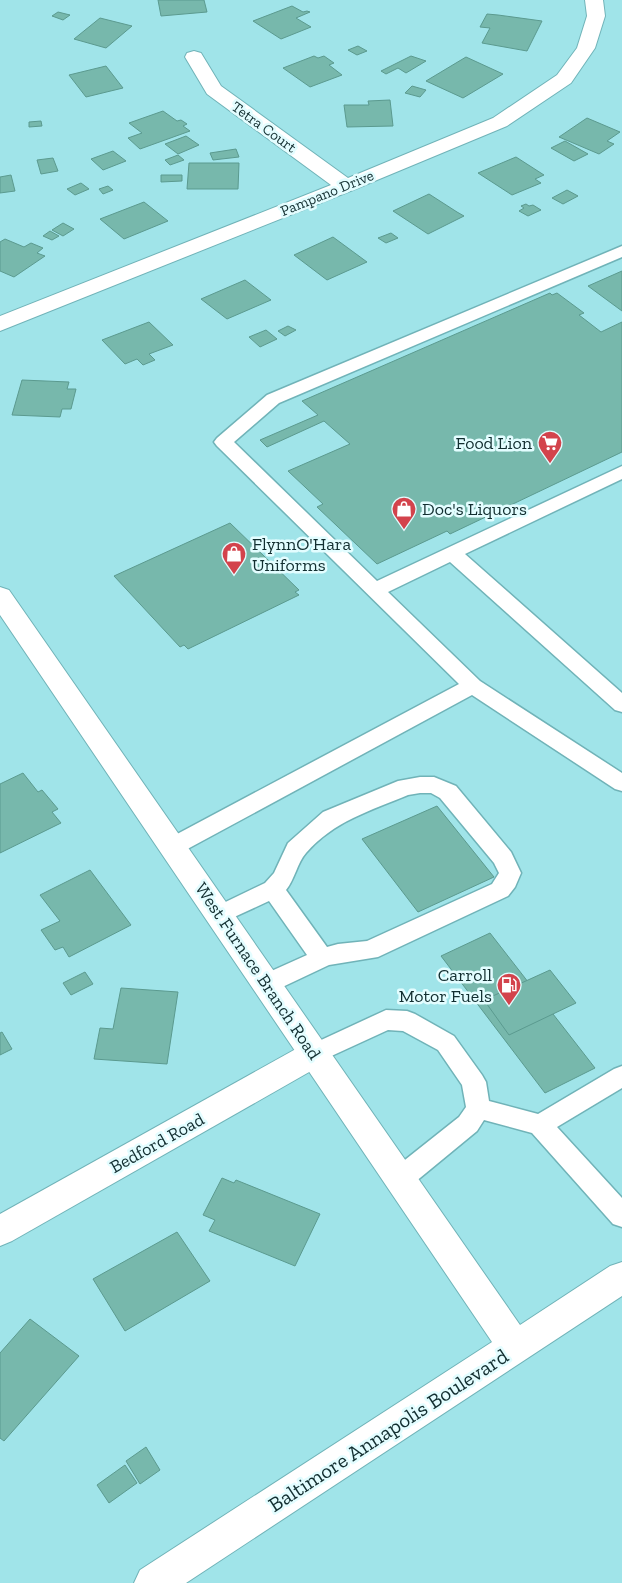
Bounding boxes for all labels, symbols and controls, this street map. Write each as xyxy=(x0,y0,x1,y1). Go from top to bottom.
street label: Tetra Court xyxy=(228,98,300,157)
street label: Pampano Drive xyxy=(278,166,376,220)
supermarket icon: Food Lion xyxy=(537,430,563,464)
place label: Food Lion xyxy=(455,432,533,454)
shop icon: Doc's Liquors xyxy=(391,496,417,530)
place label: Doc's Liquors xyxy=(422,498,527,520)
place label: FlynnO'Hara Uniforms xyxy=(252,533,351,576)
shop icon: FlynnO'Hara Uniforms xyxy=(221,541,247,575)
street label: West Furnace Branch Road xyxy=(190,878,326,1064)
place label: Carroll Motor Fuels xyxy=(399,964,492,1007)
fuel station icon: Carroll Motor Fuels xyxy=(496,972,522,1006)
street label: Bedford Road xyxy=(106,1108,208,1178)
street label: Baltimore Annapolis Boulevard xyxy=(263,1343,513,1517)

